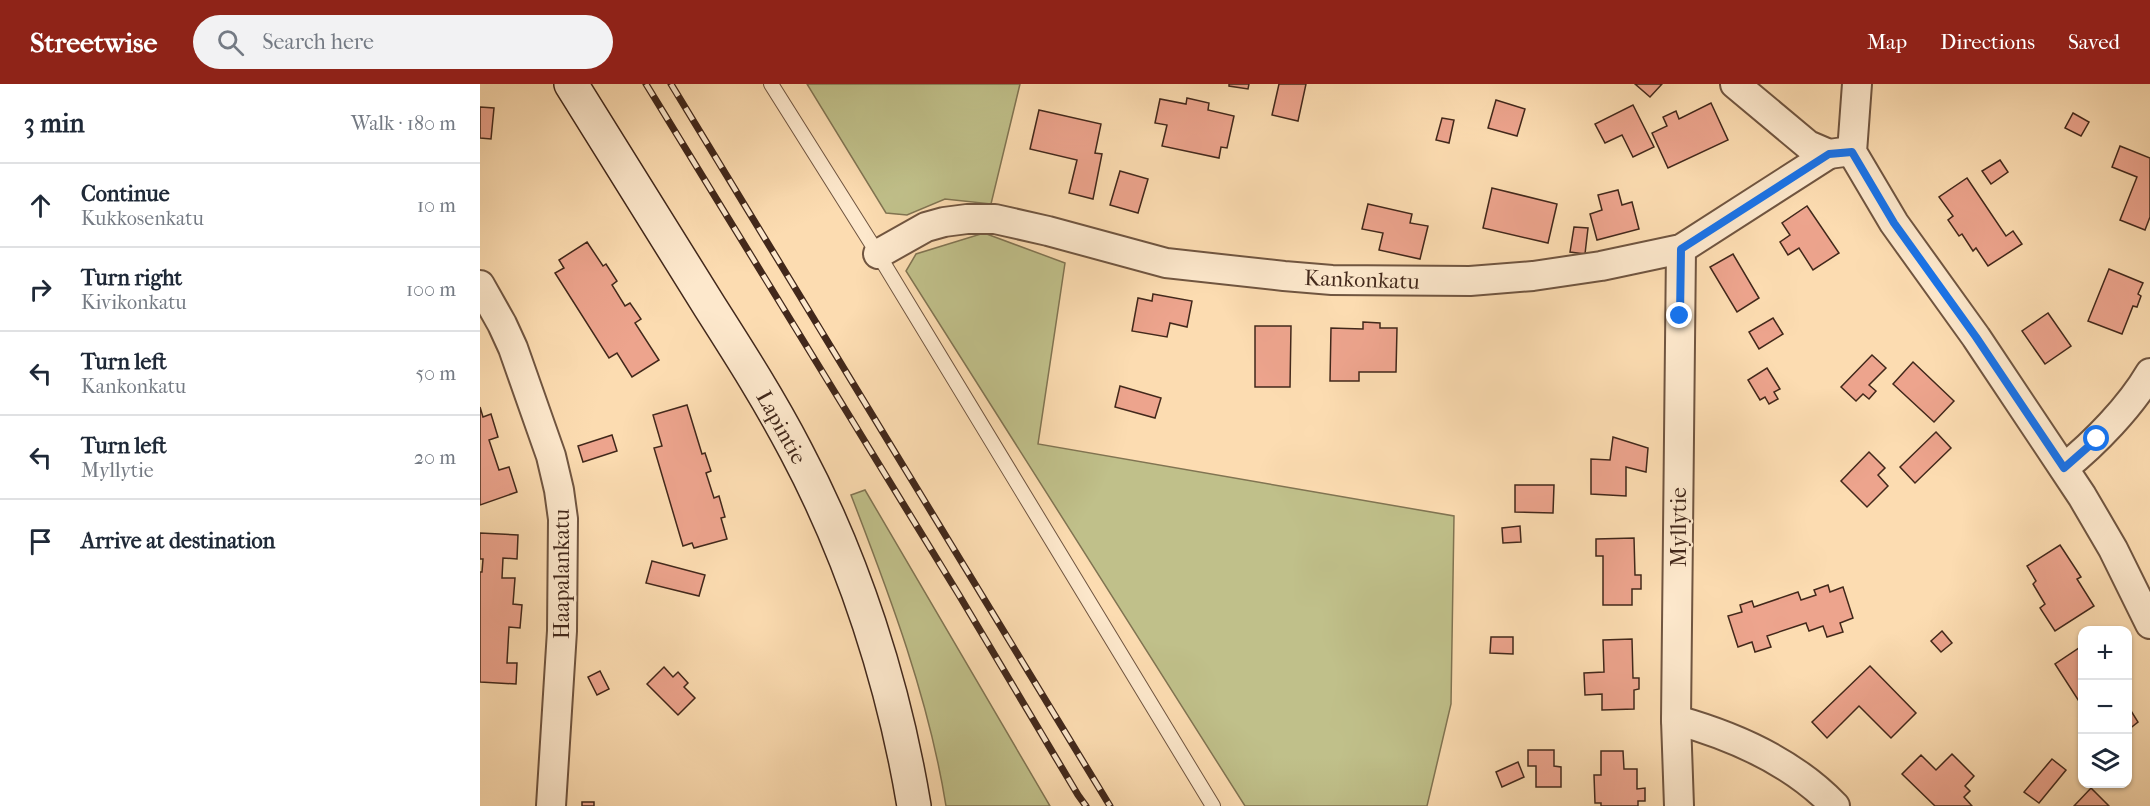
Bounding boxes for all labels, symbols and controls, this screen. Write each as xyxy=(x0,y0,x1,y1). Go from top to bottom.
search box xyxy=(193,15,613,69)
text: Streetwise xyxy=(30,26,157,59)
icon: search xyxy=(214,26,247,59)
text: Search here xyxy=(262,29,374,55)
text: Map xyxy=(1867,30,1907,54)
text: Directions xyxy=(1940,30,2035,54)
text: Saved xyxy=(2068,30,2120,54)
text: 3 min xyxy=(24,108,85,139)
text: Walk · 180 m xyxy=(351,112,456,135)
text: Continue xyxy=(81,181,170,207)
icon: ahead xyxy=(24,189,57,222)
text: 10 m xyxy=(417,194,456,217)
text: Kukkosenkatu xyxy=(81,207,204,230)
text: Turn right xyxy=(81,265,182,291)
street label: Kankonkatu xyxy=(1304,265,1421,295)
icon: right xyxy=(24,273,57,306)
text: 100 m xyxy=(406,278,456,301)
text: Kivikonkatu xyxy=(81,291,187,314)
route end xyxy=(1666,302,1692,328)
text: Turn left xyxy=(81,349,167,375)
icon: left xyxy=(24,357,57,390)
text: 50 m xyxy=(415,362,456,385)
text: Kankonkatu xyxy=(81,375,186,398)
street label: Lapintie xyxy=(750,386,812,469)
route start xyxy=(2083,425,2109,451)
text: Turn left xyxy=(81,433,167,459)
icon: left xyxy=(24,441,57,474)
text: 20 m xyxy=(414,446,456,469)
text: Myllytie xyxy=(81,459,154,482)
street label: Myllytie xyxy=(1666,487,1692,567)
street label: Haapalankatu xyxy=(549,508,575,639)
icon: arrive xyxy=(24,525,57,558)
text: Arrive at destination xyxy=(81,528,275,554)
map controls xyxy=(2078,626,2132,788)
button: + xyxy=(2078,626,2132,680)
button: − xyxy=(2078,680,2132,734)
button: layers xyxy=(2078,734,2132,788)

